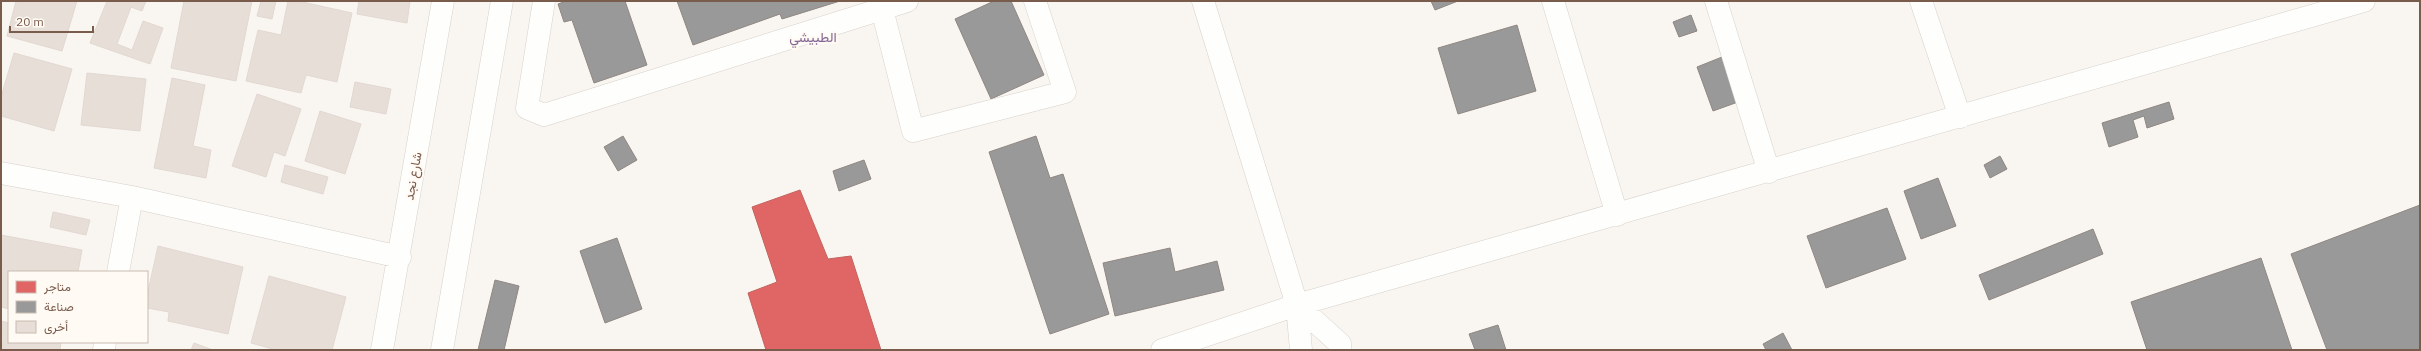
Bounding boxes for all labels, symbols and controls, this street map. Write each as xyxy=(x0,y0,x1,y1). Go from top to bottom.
scale bar xyxy=(10,8,93,34)
text: 20 m xyxy=(16,14,44,29)
district label: الطبيشي xyxy=(789,28,837,49)
street label: شارع نجد xyxy=(400,151,427,202)
legend xyxy=(8,271,148,343)
text: متاجر xyxy=(43,279,71,295)
text: صناعة xyxy=(44,299,74,314)
text: أخرى xyxy=(44,319,68,335)

